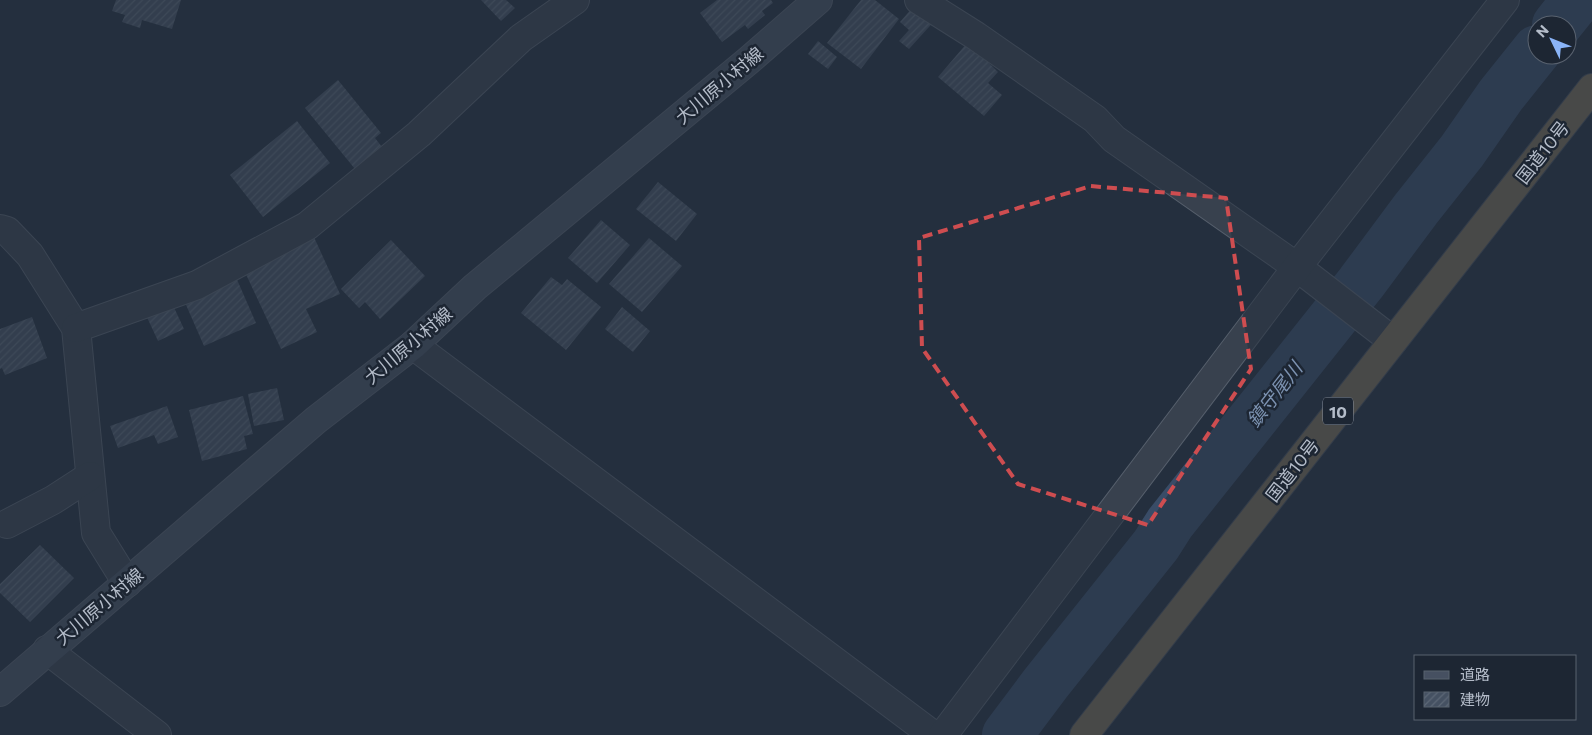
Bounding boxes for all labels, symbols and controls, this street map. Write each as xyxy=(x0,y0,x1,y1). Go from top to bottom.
north arrow xyxy=(1527,15,1577,65)
text: N xyxy=(1532,21,1552,40)
street label: 大川原小村線 xyxy=(671,42,767,128)
street label: 国道10号 xyxy=(1511,116,1573,188)
street label: 大川原小村線 xyxy=(360,302,456,388)
water label: 鎮守尾川 xyxy=(1242,355,1308,431)
road number: 10 xyxy=(1323,398,1353,424)
street label: 国道10号 xyxy=(1261,434,1323,506)
street label: 大川原小村線 xyxy=(51,563,147,649)
legend xyxy=(1414,655,1577,720)
text: 道路 xyxy=(1460,665,1490,683)
text: 建物 xyxy=(1460,690,1490,708)

